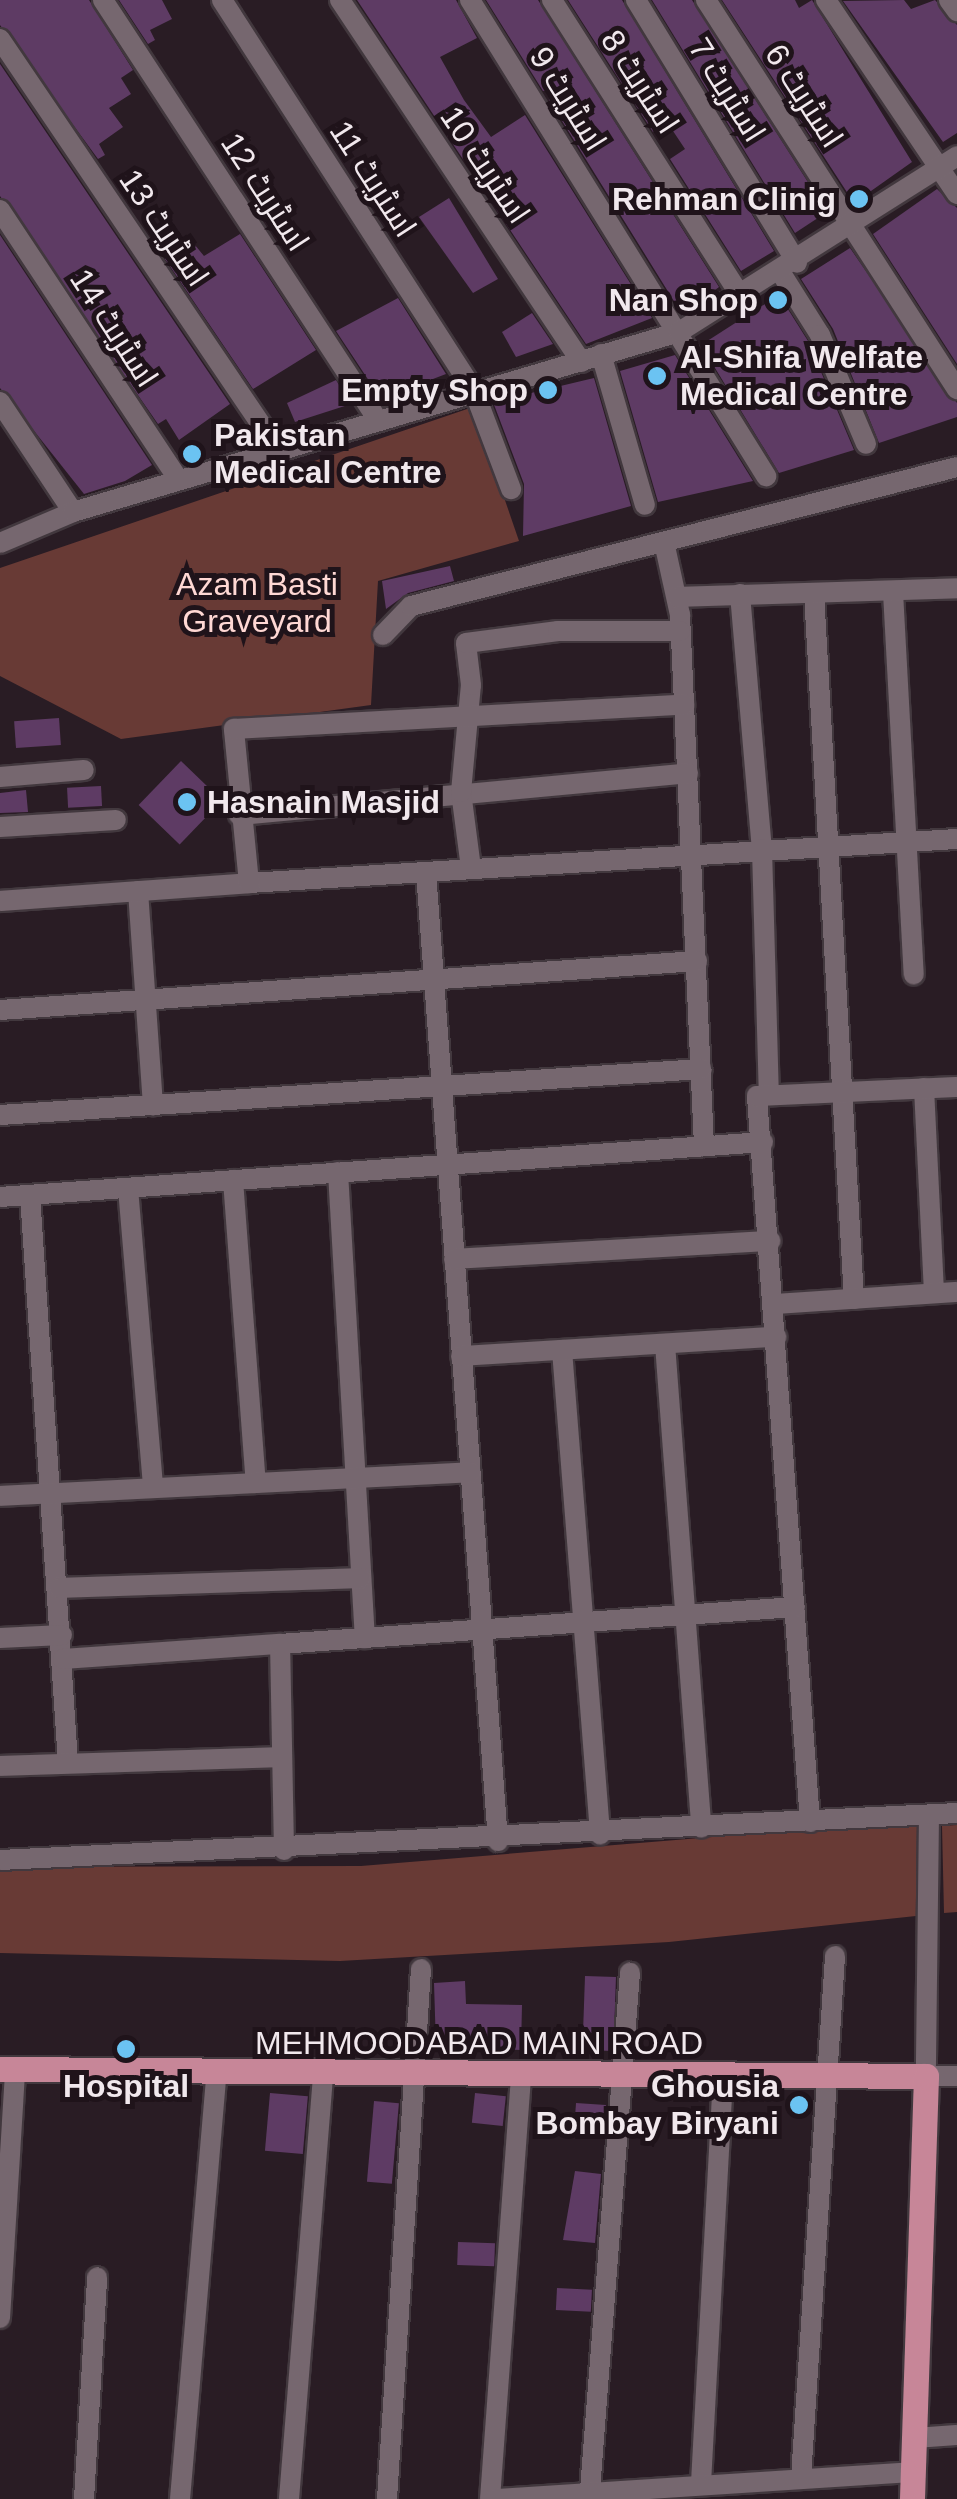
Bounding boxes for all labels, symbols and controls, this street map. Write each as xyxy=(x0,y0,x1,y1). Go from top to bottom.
street label: اسٹریٹ 8 xyxy=(592,23,688,141)
street label: اسٹریٹ 7 xyxy=(680,31,774,149)
street label: اسٹریٹ 6 xyxy=(756,37,852,155)
street label: اسٹریٹ 9 xyxy=(521,40,615,158)
street label: اسٹریٹ 10 xyxy=(432,99,538,231)
street label: اسٹریٹ 11 xyxy=(321,114,425,244)
street label: اسٹریٹ 12 xyxy=(213,126,317,258)
street label: اسٹریٹ 13 xyxy=(111,162,217,294)
place label: Rehman Clinig xyxy=(612,180,836,218)
marker: Rehman Clinig xyxy=(846,186,872,212)
street label: اسٹریٹ 14 xyxy=(62,262,166,394)
place label: Nan Shop xyxy=(609,281,758,319)
marker: Nan Shop xyxy=(767,289,789,311)
place label: Al-Shifa Welfate Medical Centre xyxy=(680,339,923,414)
marker: Al-Shifa Welfate Medical Centre xyxy=(644,363,670,389)
place label: Empty Shop xyxy=(341,371,528,409)
marker: Empty Shop xyxy=(537,379,559,401)
place label: Pakistan Medical Centre xyxy=(214,417,442,492)
marker: Pakistan Medical Centre xyxy=(179,441,205,467)
park label: Azam Basti Graveyard xyxy=(176,566,338,641)
place label: Hasnain Masjid xyxy=(207,783,440,821)
marker: Hasnain Masjid xyxy=(176,791,198,813)
street label: MEHMOODABAD MAIN ROAD xyxy=(255,2024,703,2062)
marker: Hospital xyxy=(113,2036,139,2062)
place label: Hospital xyxy=(63,2067,189,2105)
place label: Ghousia Bombay Biryani xyxy=(535,2068,779,2143)
marker: Ghousia Bombay Biryani xyxy=(788,2094,810,2116)

